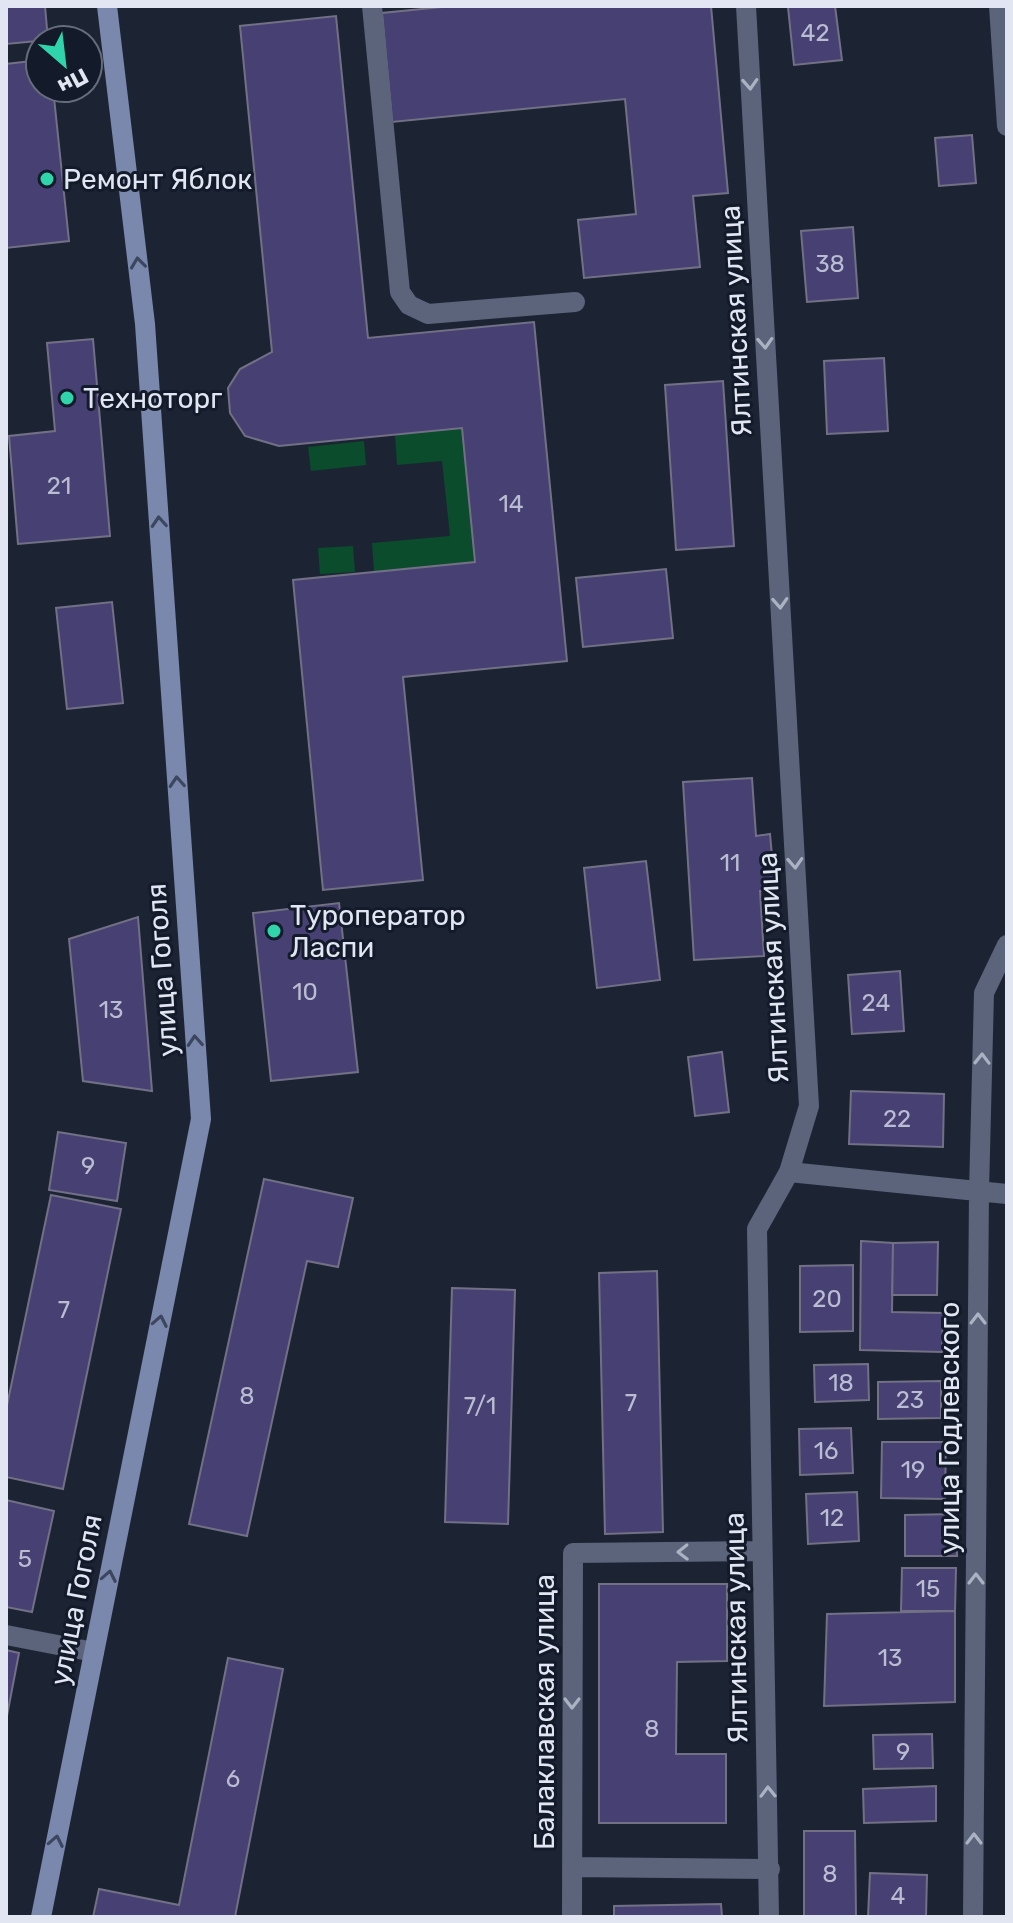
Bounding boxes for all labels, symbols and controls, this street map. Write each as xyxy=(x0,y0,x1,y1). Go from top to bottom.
house number: 42 xyxy=(801,19,830,47)
north arrow xyxy=(24,24,104,104)
text: Пн xyxy=(53,62,93,100)
one-way arrow xyxy=(742,78,759,91)
place label: Ремонт Яблок xyxy=(63,163,252,196)
marker: Ремонт Яблок xyxy=(38,170,56,188)
street label: Ялтинская улица xyxy=(713,204,759,438)
house number: 38 xyxy=(815,250,845,278)
one-way arrow xyxy=(130,256,147,270)
one-way arrow xyxy=(756,337,773,350)
place label: Техноторг xyxy=(83,382,222,415)
marker: Техноторг xyxy=(58,389,76,407)
house number: 21 xyxy=(47,472,71,500)
house number: 14 xyxy=(498,490,524,518)
one-way arrow xyxy=(151,515,168,528)
one-way arrow xyxy=(771,597,788,610)
one-way arrow xyxy=(169,775,186,788)
house number: 11 xyxy=(720,849,740,877)
street label: Ялтинская улица xyxy=(750,851,796,1085)
one-way arrow xyxy=(786,857,803,870)
street label: улица Гоголя xyxy=(139,882,185,1058)
place label: Туроператор Ласпи xyxy=(290,899,466,964)
marker: Туроператор Ласпи xyxy=(265,922,283,940)
house number: 10 xyxy=(292,978,318,1006)
house number: 24 xyxy=(862,989,890,1017)
house number: 13 xyxy=(99,996,123,1024)
one-way arrow xyxy=(187,1034,204,1047)
one-way arrow xyxy=(973,1052,991,1065)
house number: 22 xyxy=(883,1105,911,1133)
house number: 9 xyxy=(81,1152,95,1180)
house number: 20 xyxy=(812,1285,842,1313)
house number: 7 xyxy=(58,1296,70,1324)
street label: улица Годлевского xyxy=(933,1302,966,1554)
one-way arrow xyxy=(969,1312,987,1325)
one-way arrow xyxy=(151,1314,168,1328)
house number: 18 xyxy=(828,1369,854,1397)
house number: 8 xyxy=(239,1382,255,1410)
house number: 23 xyxy=(896,1386,924,1414)
house number: 7 xyxy=(625,1389,637,1417)
house number: 7/1 xyxy=(464,1392,496,1420)
house number: 16 xyxy=(814,1437,838,1465)
house number: 19 xyxy=(901,1456,925,1484)
house number: 12 xyxy=(820,1504,844,1532)
street label: улица Гоголя xyxy=(43,1512,109,1688)
street label: Ялтинская улица xyxy=(717,1512,755,1744)
one-way arrow xyxy=(676,1543,689,1561)
house number: 5 xyxy=(18,1545,32,1573)
one-way arrow xyxy=(100,1569,117,1583)
one-way arrow xyxy=(967,1572,985,1585)
street label: Балаклавская улица xyxy=(528,1574,561,1850)
house number: 15 xyxy=(916,1575,940,1603)
house number: 13 xyxy=(878,1644,902,1672)
one-way arrow xyxy=(563,1697,581,1710)
house number: 8 xyxy=(644,1715,660,1743)
house number: 9 xyxy=(896,1738,910,1766)
house number: 6 xyxy=(226,1765,240,1793)
one-way arrow xyxy=(759,1785,776,1798)
one-way arrow xyxy=(965,1832,982,1845)
one-way arrow xyxy=(47,1834,64,1847)
house number: 8 xyxy=(822,1860,838,1888)
house number: 4 xyxy=(891,1882,906,1910)

